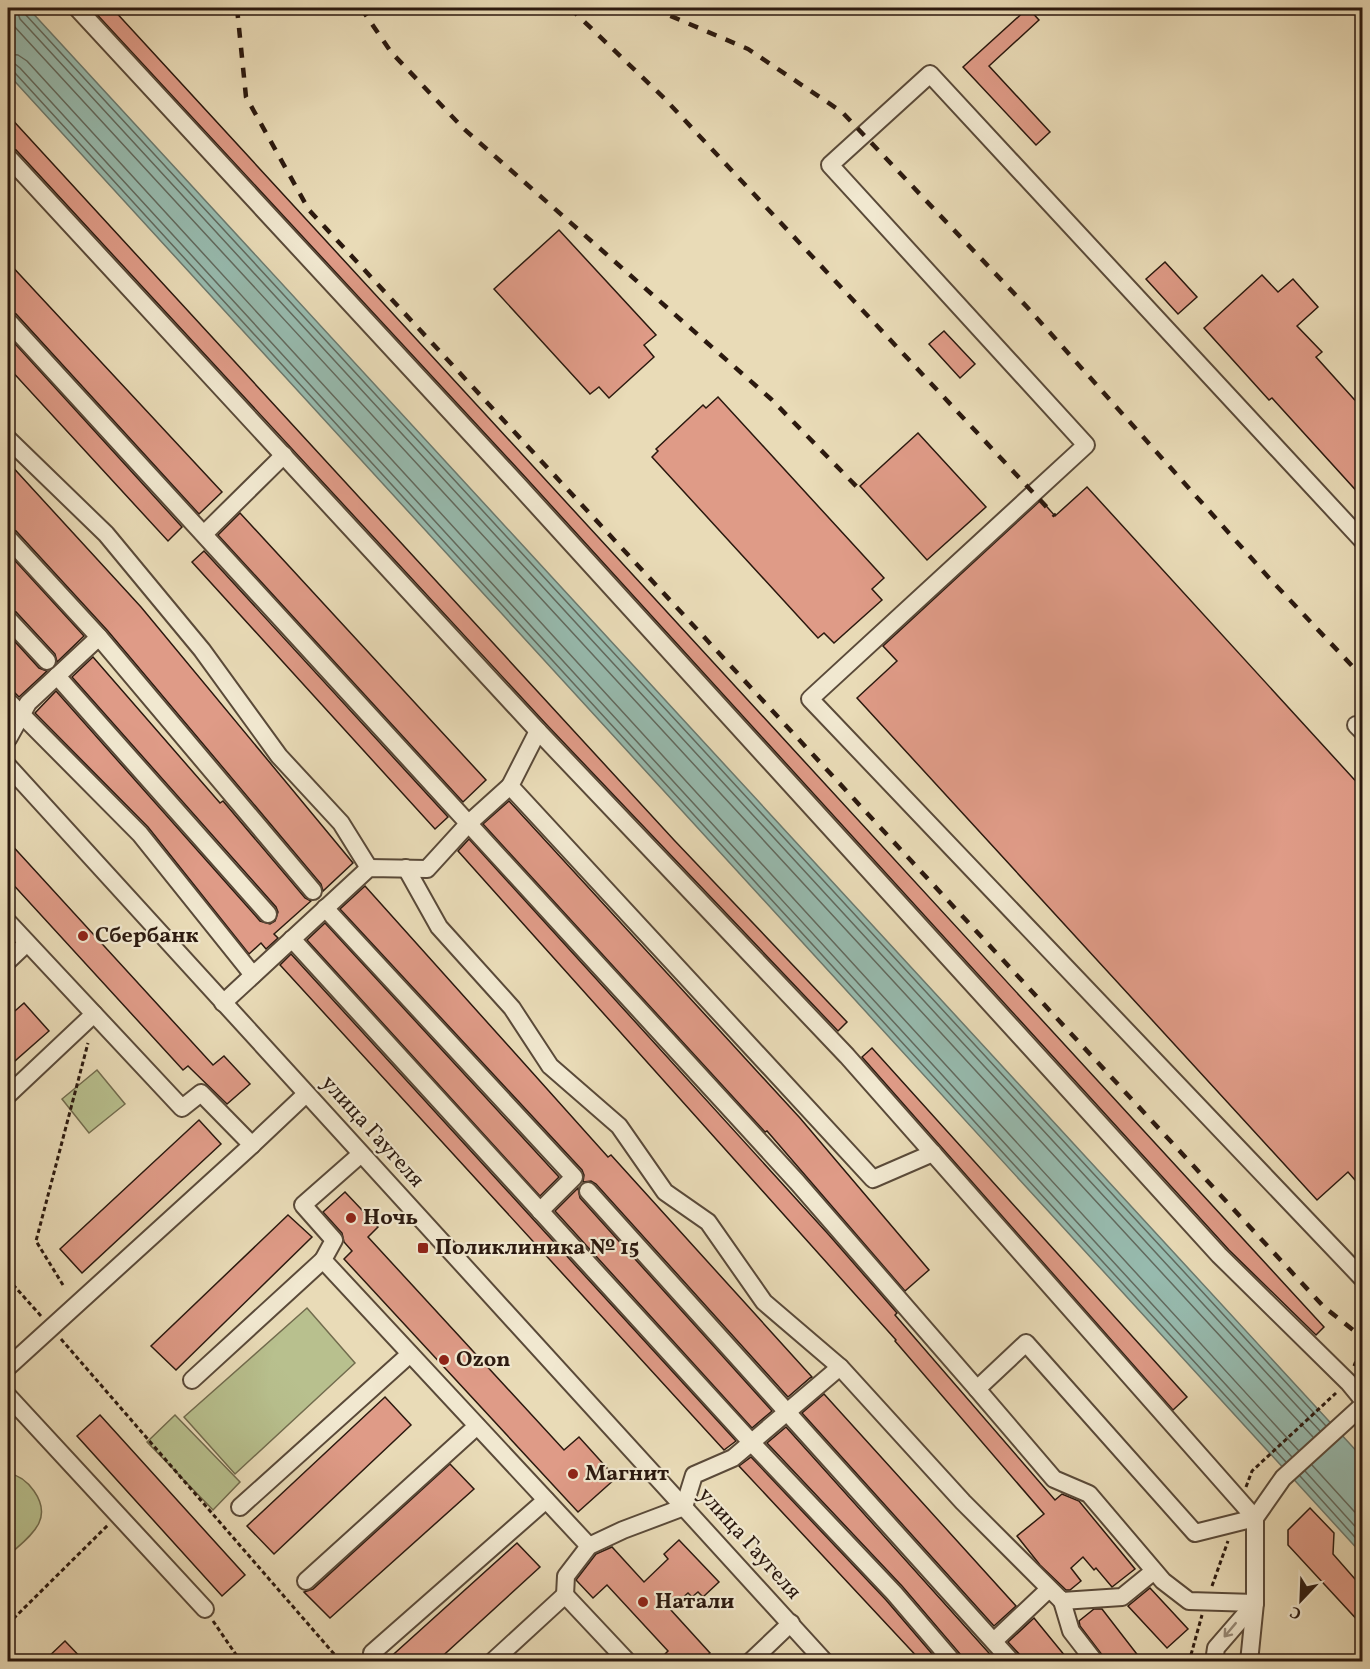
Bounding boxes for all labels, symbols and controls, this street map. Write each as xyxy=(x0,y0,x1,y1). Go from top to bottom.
place label: Сбербанк xyxy=(95,921,199,952)
marker: Сбербанк xyxy=(76,929,90,943)
street label: улица Гаугеля xyxy=(313,1069,431,1195)
place label: Ночь xyxy=(363,1203,418,1234)
marker: Ночь xyxy=(344,1211,358,1225)
place label: Поликлиника № 15 xyxy=(435,1233,639,1264)
marker: Поликлиника № 15 xyxy=(416,1241,430,1255)
place label: Ozon xyxy=(456,1345,511,1376)
marker: Ozon xyxy=(437,1353,451,1367)
place label: Магнит xyxy=(585,1459,669,1490)
marker: Магнит xyxy=(566,1467,580,1481)
street label: улица Гаугеля xyxy=(690,1481,808,1607)
north arrow xyxy=(1271,1570,1331,1630)
place label: Натали xyxy=(655,1587,734,1618)
marker: Натали xyxy=(636,1595,650,1609)
text: С xyxy=(1287,1600,1305,1624)
one-way arrow xyxy=(1224,1622,1237,1638)

